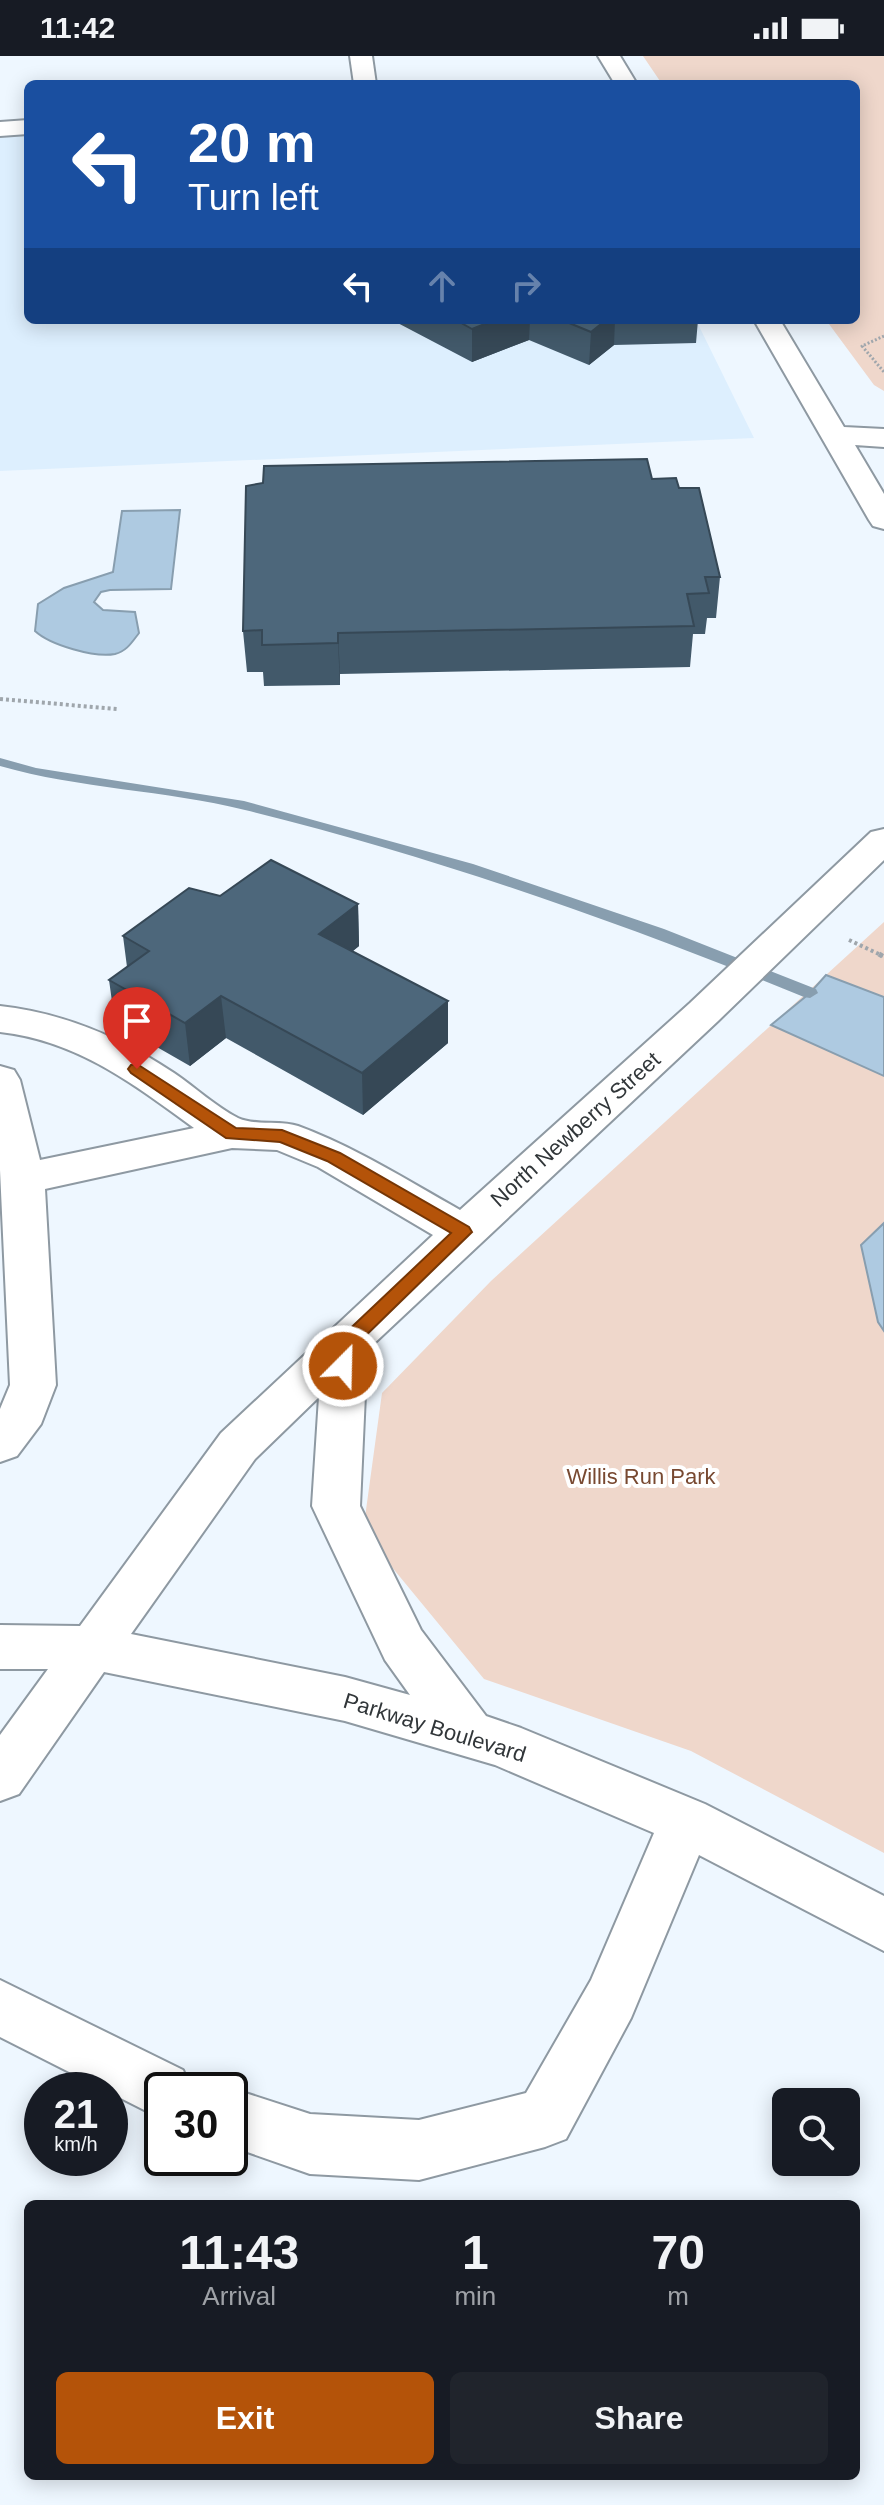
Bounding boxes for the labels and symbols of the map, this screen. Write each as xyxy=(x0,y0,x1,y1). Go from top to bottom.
pin xyxy=(103,987,171,1069)
street label: North Newberry Street xyxy=(486,1047,665,1212)
position arrow xyxy=(301,1324,385,1408)
park label: Willis Run Park xyxy=(566,1464,717,1489)
street label: Parkway Boulevard xyxy=(341,1688,529,1767)
speed limit sign: 30 xyxy=(144,2072,248,2176)

